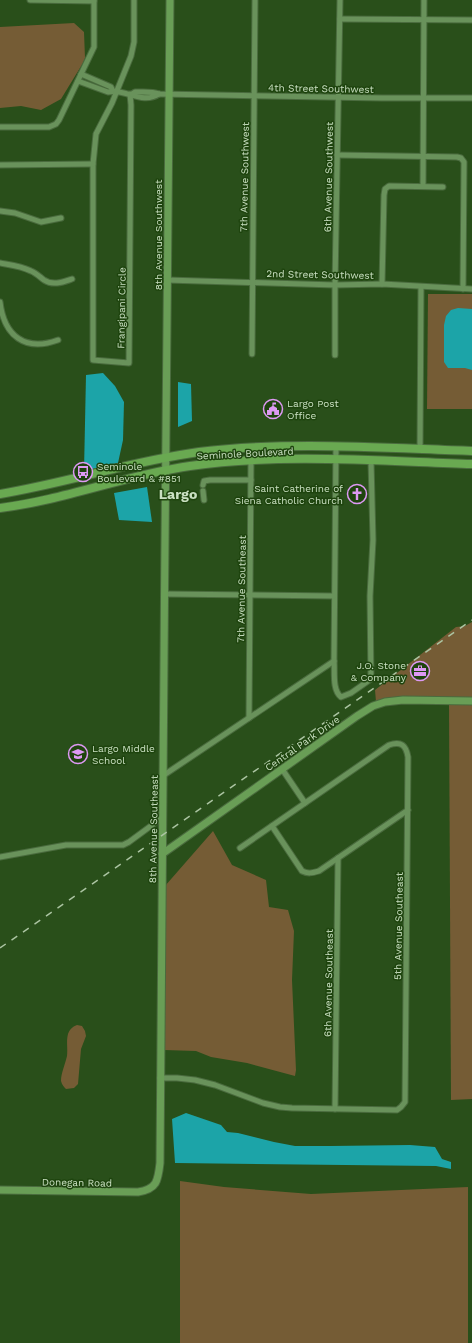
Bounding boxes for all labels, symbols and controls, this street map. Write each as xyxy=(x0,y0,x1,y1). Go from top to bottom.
street label: 4th Street Southwest xyxy=(268,82,375,95)
street label: 7th Avenue Southwest xyxy=(238,121,251,232)
street label: 6th Avenue Southwest xyxy=(322,121,335,232)
street label: 8th Avenue Southwest xyxy=(153,179,164,290)
street label: Frangipani Circle xyxy=(115,267,128,349)
street label: 2nd Street Southwest xyxy=(266,268,375,281)
public building icon: Largo Post Office xyxy=(262,398,284,420)
place label: Largo Post Office xyxy=(287,398,339,421)
street label: Seminole Boulevard xyxy=(196,445,294,462)
bus stop icon: Seminole Boulevard & #851 xyxy=(72,461,94,483)
place label: Seminole Boulevard & #851 xyxy=(97,461,181,484)
place label: Saint Catherine of Siena Catholic Church xyxy=(235,483,343,506)
church icon: Saint Catherine of Siena Catholic Church xyxy=(346,483,368,505)
district label: Largo xyxy=(159,486,197,502)
street label: 7th Avenue Southeast xyxy=(235,534,248,643)
place label: J.O. Stone & Company xyxy=(351,660,407,683)
office icon: J.O. Stone & Company xyxy=(409,660,431,682)
street label: Central Park Drive xyxy=(263,713,342,773)
school or university icon: Largo Middle School xyxy=(67,743,89,765)
place label: Largo Middle School xyxy=(92,743,155,766)
street label: 8th Avenue Southeast xyxy=(147,774,160,883)
street label: 5th Avenue Southeast xyxy=(392,871,405,980)
street label: 6th Avenue Southeast xyxy=(322,928,335,1037)
street label: Donegan Road xyxy=(42,1176,112,1189)

